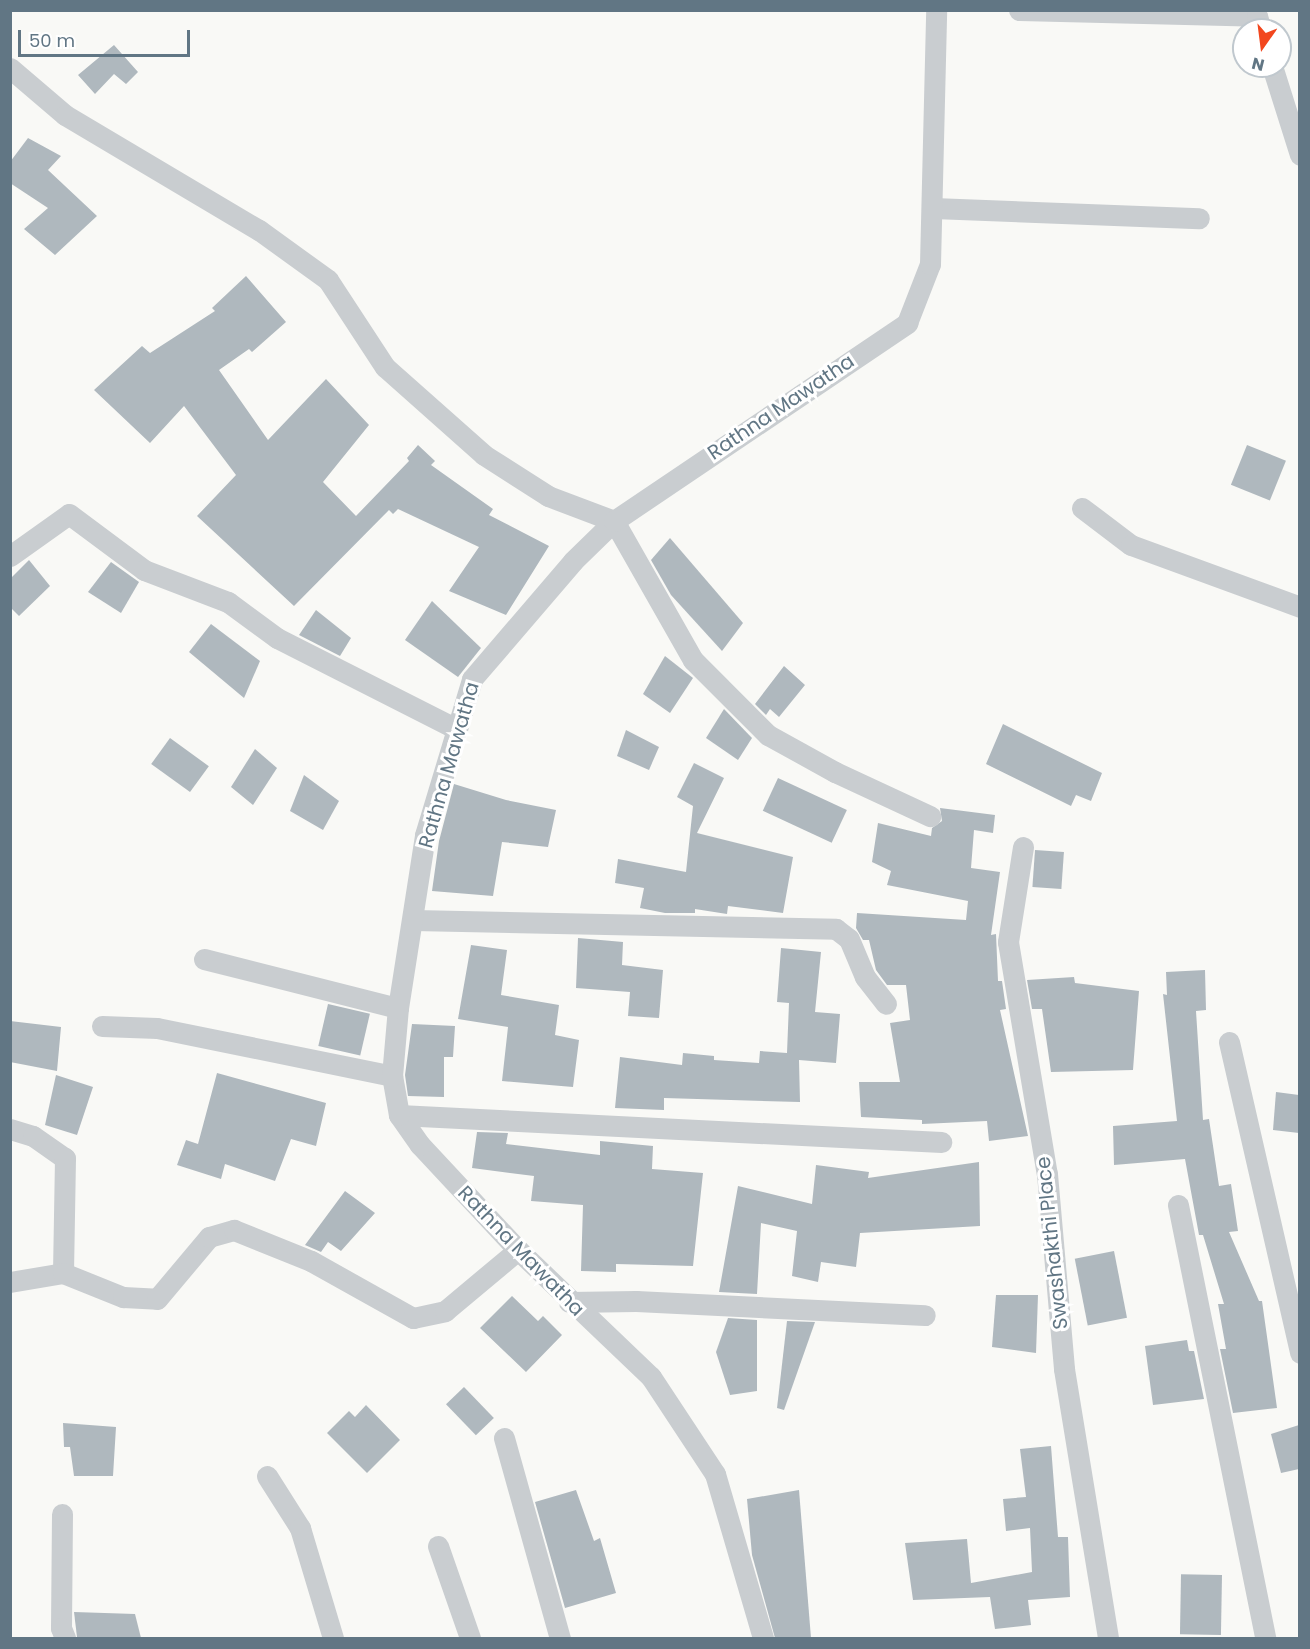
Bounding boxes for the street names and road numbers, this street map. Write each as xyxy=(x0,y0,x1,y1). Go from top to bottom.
street label: Rathna Mawatha xyxy=(703,349,859,465)
street label: Rathna Mawatha xyxy=(414,679,484,851)
street label: Swashakthi Place xyxy=(1031,1155,1073,1331)
street label: Rathna Mawatha xyxy=(453,1181,589,1321)

